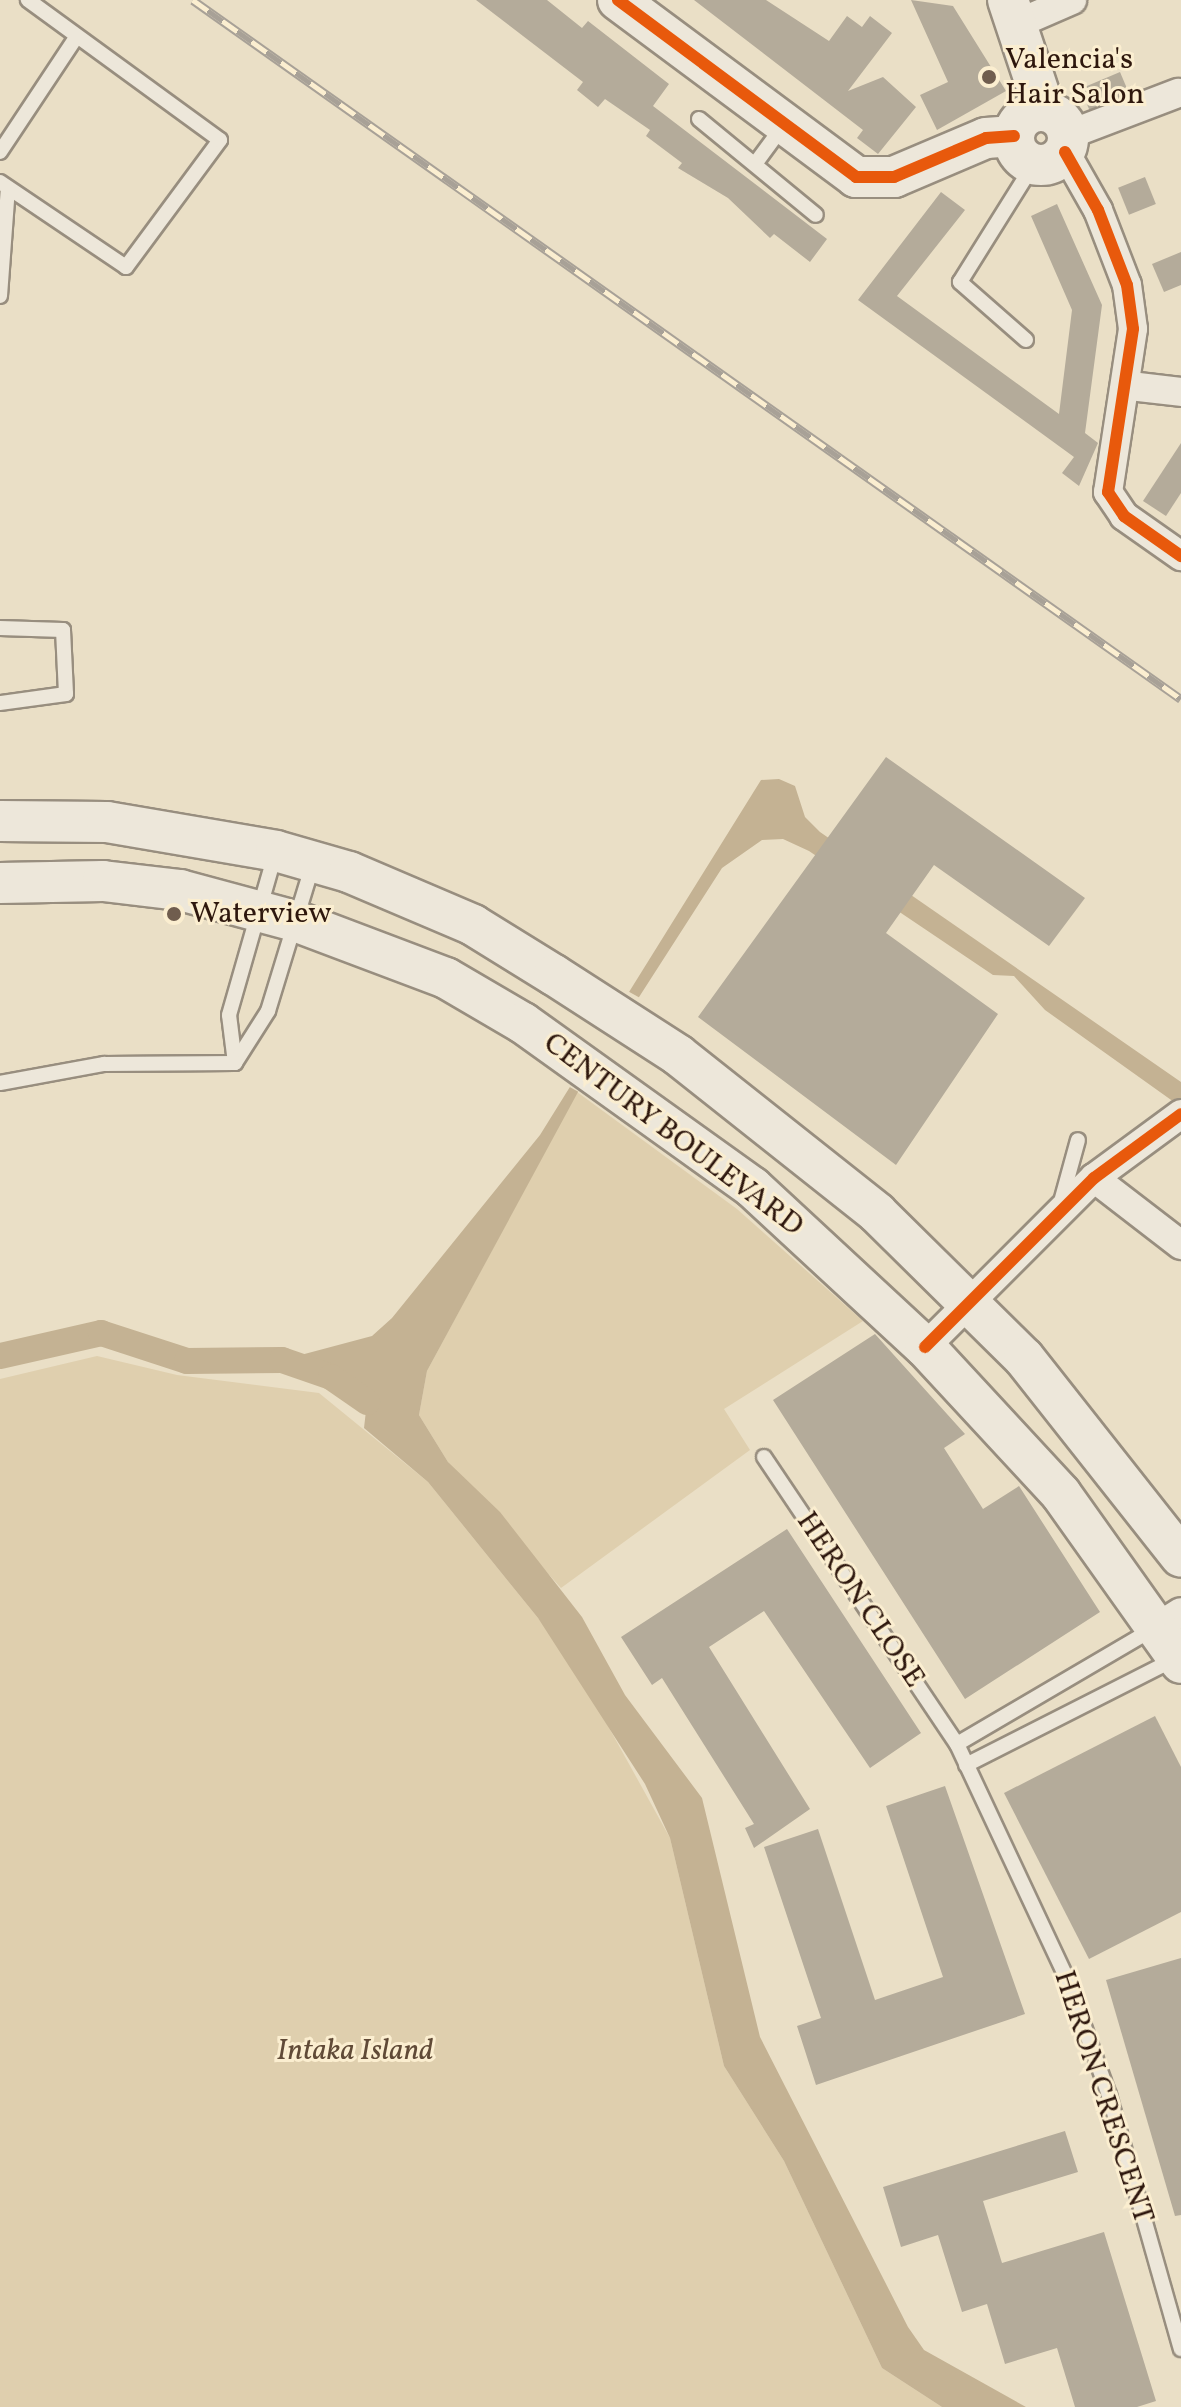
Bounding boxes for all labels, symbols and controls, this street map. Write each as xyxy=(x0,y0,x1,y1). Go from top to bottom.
place label: Valencia's Hair Salon xyxy=(1005,42,1144,112)
marker: Valencia's Hair Salon xyxy=(980,68,998,86)
place label: Waterview xyxy=(190,896,332,932)
marker: Waterview xyxy=(165,905,183,923)
street label: CENTURY BOULEVARD xyxy=(536,1025,810,1245)
street label: HERON CLOSE xyxy=(788,1505,932,1695)
street label: HERON CRESCENT xyxy=(1045,1966,1161,2228)
park label: Intaka Island xyxy=(276,2033,434,2069)

